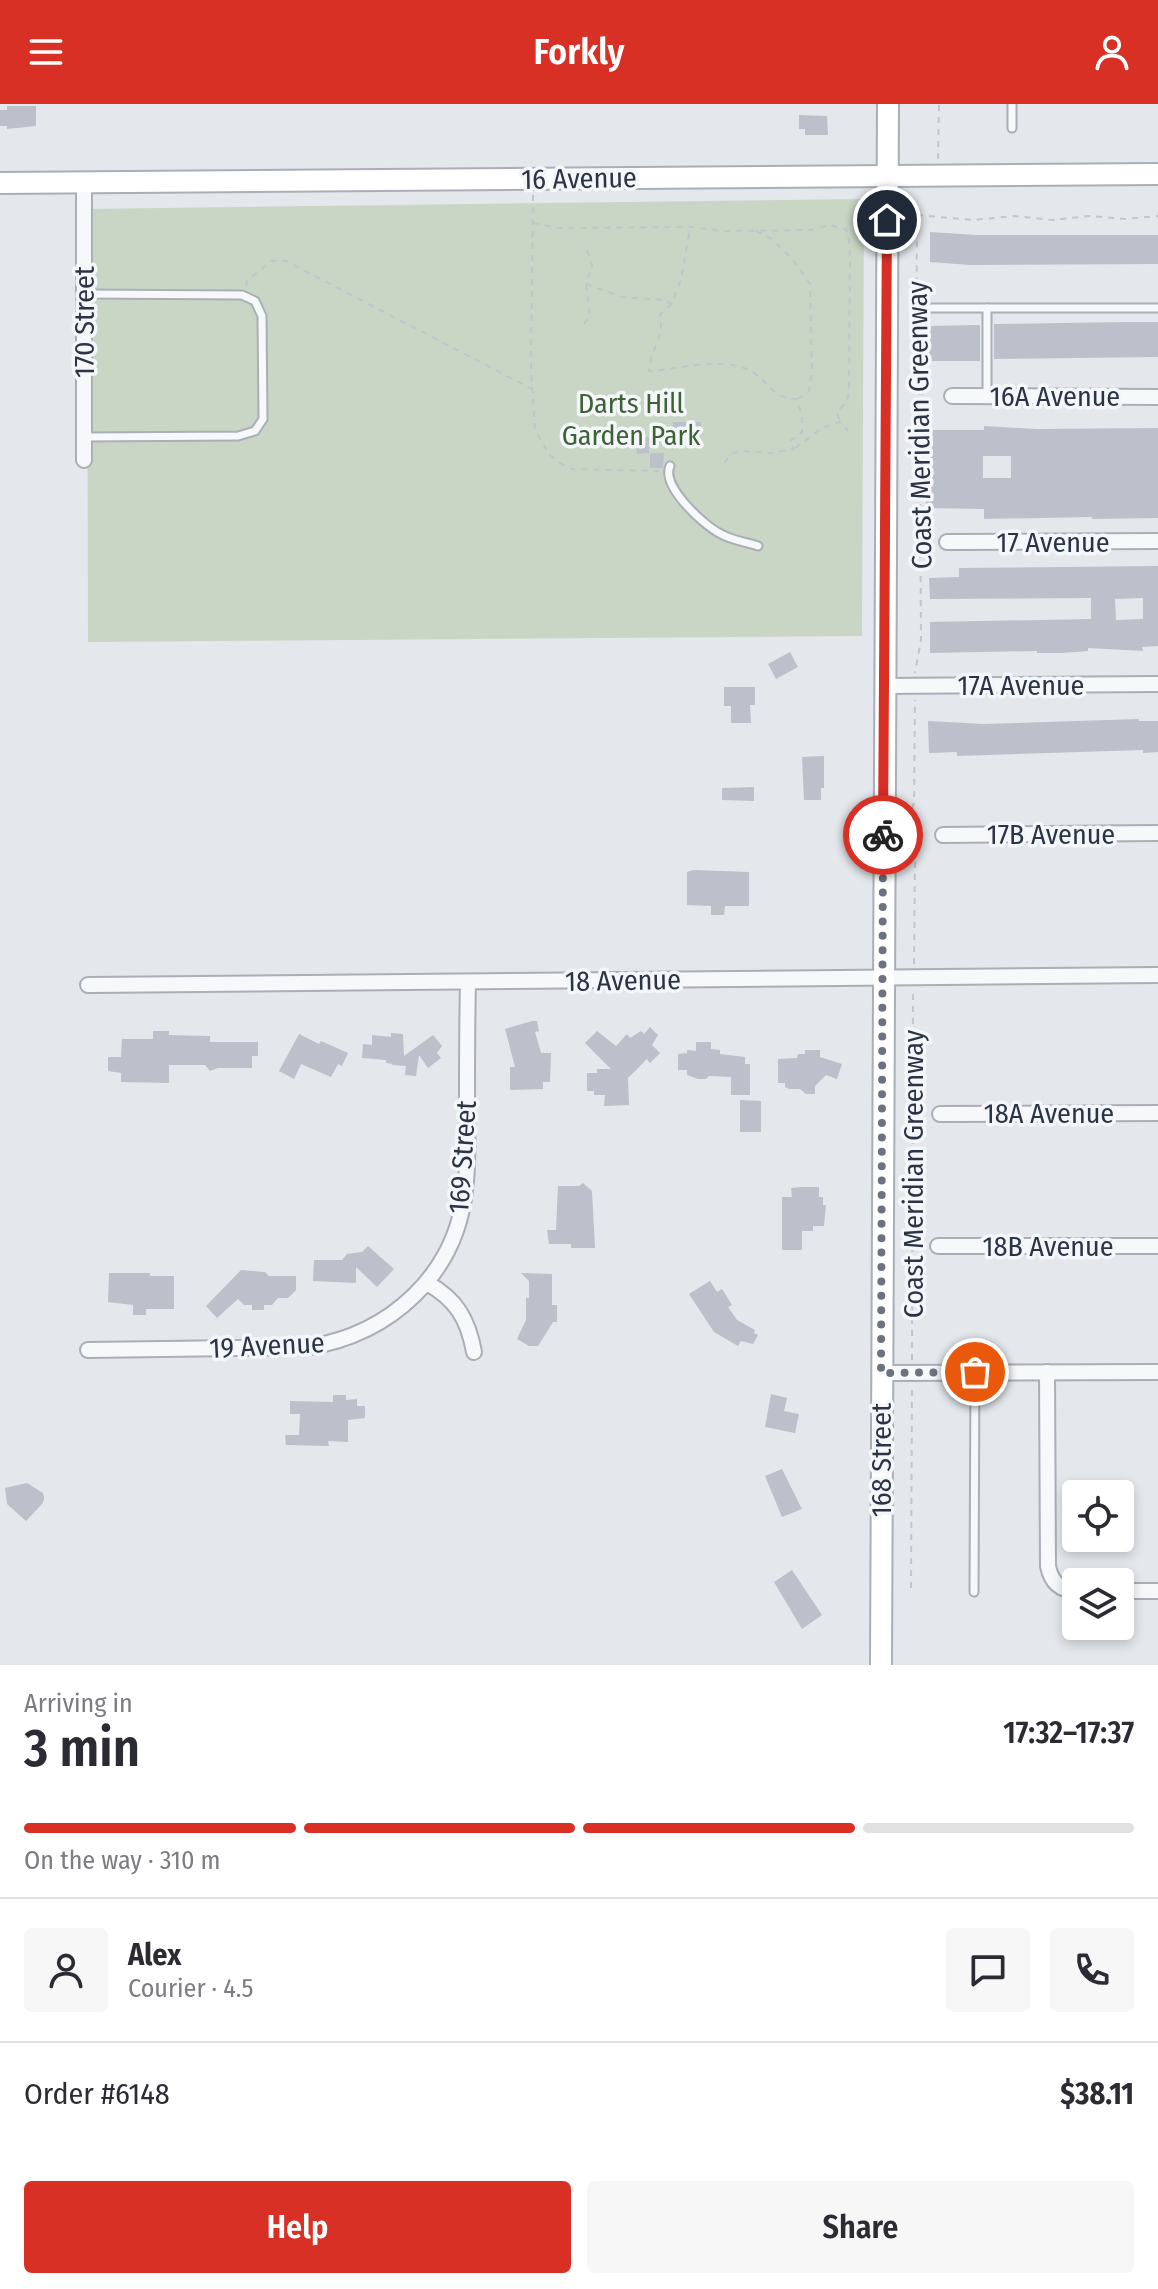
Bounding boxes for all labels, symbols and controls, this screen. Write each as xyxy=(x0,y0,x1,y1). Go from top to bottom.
icon: menu xyxy=(24,30,68,74)
text: Forkly xyxy=(533,30,625,74)
icon: person xyxy=(1090,30,1134,74)
street label: 16 Avenue xyxy=(521,161,637,196)
pin xyxy=(853,186,921,254)
icon: home xyxy=(865,198,909,242)
street label: 170 Street xyxy=(68,265,101,378)
street label: Coast Meridian Greenway xyxy=(900,280,939,569)
street label: 16A Avenue xyxy=(990,380,1120,413)
park label: Darts Hill Garden Park xyxy=(562,387,701,452)
street label: 17 Avenue xyxy=(997,526,1109,559)
street label: 17A Avenue xyxy=(958,669,1084,702)
courier xyxy=(843,795,923,875)
icon: bike xyxy=(861,813,905,857)
street label: 17B Avenue xyxy=(987,818,1115,851)
street label: 18 Avenue xyxy=(565,963,681,998)
street label: Coast Meridian Greenway xyxy=(897,1029,930,1318)
street label: 18A Avenue xyxy=(984,1097,1114,1130)
street label: 169 Street xyxy=(442,1098,483,1215)
street label: 18B Avenue xyxy=(983,1230,1113,1263)
street label: 19 Avenue xyxy=(209,1326,325,1365)
pin xyxy=(941,1338,1009,1406)
icon: bag xyxy=(953,1350,997,1394)
street label: 168 Street xyxy=(865,1402,898,1517)
map controls xyxy=(1062,1480,1134,1640)
button: locate xyxy=(1062,1480,1134,1552)
button: layers xyxy=(1062,1568,1134,1640)
text: Arriving in xyxy=(24,1688,133,1719)
text: 17:32–17:37 xyxy=(1003,1715,1134,1751)
text: 3 min xyxy=(24,1717,140,1780)
text: On the way · 310 m xyxy=(24,1845,221,1876)
button: person xyxy=(24,1928,108,2012)
button: chat xyxy=(946,1928,1030,2012)
button: phone xyxy=(1050,1928,1134,2012)
text: Alex xyxy=(128,1937,181,1973)
text: Courier · 4.5 xyxy=(128,1973,254,2004)
text: Order #6148 xyxy=(24,2076,170,2112)
text: $38.11 xyxy=(1060,2076,1134,2112)
button: Help xyxy=(24,2181,571,2273)
button: Share xyxy=(587,2181,1134,2273)

